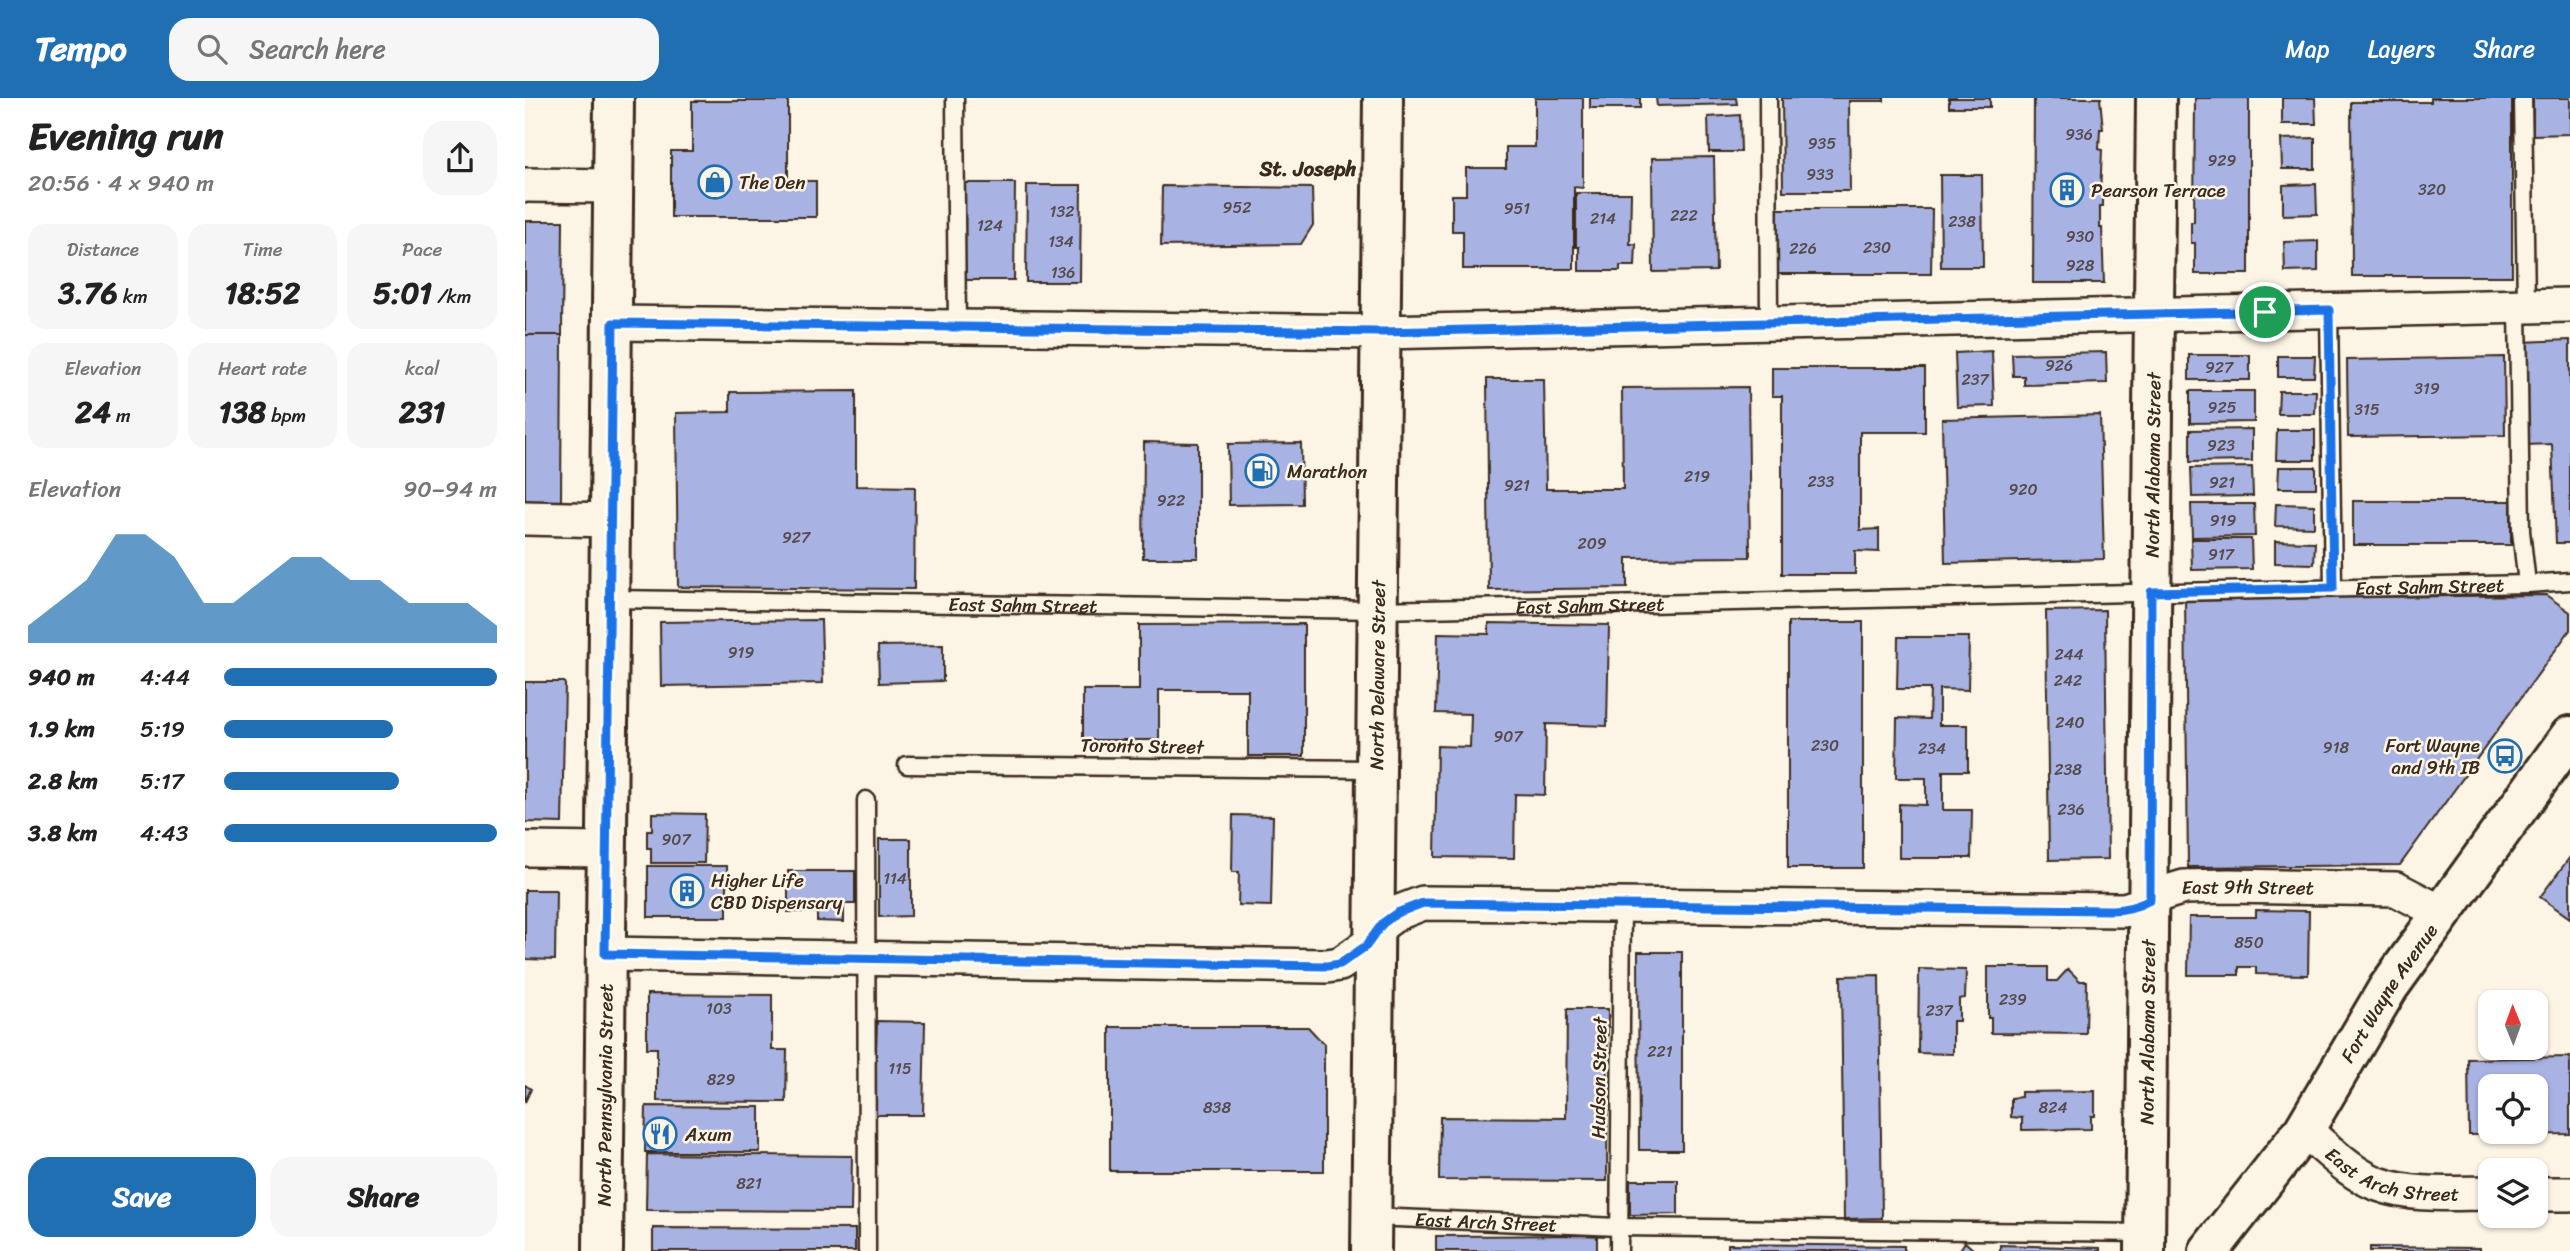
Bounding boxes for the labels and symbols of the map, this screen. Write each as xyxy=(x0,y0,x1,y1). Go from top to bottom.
house number: 936 xyxy=(2065,120,2093,149)
house number: 935 xyxy=(1808,129,1836,158)
house number: 929 xyxy=(2208,146,2237,175)
district label: St. Joseph xyxy=(1258,150,1357,188)
house number: 933 xyxy=(1806,160,1834,189)
shop icon: The Den xyxy=(696,163,734,201)
place label: The Den xyxy=(739,166,806,199)
building icon: Pearson Terrace xyxy=(2048,171,2086,209)
place label: Pearson Terrace xyxy=(2091,174,2225,207)
house number: 320 xyxy=(2418,175,2446,204)
house number: 952 xyxy=(1223,193,1251,222)
house number: 951 xyxy=(1504,194,1530,223)
house number: 132 xyxy=(1050,197,1074,226)
house number: 222 xyxy=(1670,201,1698,230)
house number: 214 xyxy=(1590,204,1616,233)
house number: 238 xyxy=(1948,207,1976,236)
house number: 124 xyxy=(977,211,1003,240)
house number: 930 xyxy=(2066,222,2094,251)
house number: 134 xyxy=(1048,227,1074,256)
house number: 230 xyxy=(1863,233,1891,262)
house number: 226 xyxy=(1789,234,1817,263)
house number: 928 xyxy=(2066,251,2095,280)
house number: 136 xyxy=(1051,258,1075,287)
pin xyxy=(2235,282,2295,342)
house number: 926 xyxy=(2045,351,2073,380)
house number: 927 xyxy=(2205,353,2234,382)
house number: 237 xyxy=(1961,365,1989,394)
street label: North Alabama Street xyxy=(2135,371,2170,558)
house number: 319 xyxy=(2414,374,2440,403)
house number: 925 xyxy=(2208,393,2237,422)
house number: 315 xyxy=(2354,395,2380,424)
house number: 923 xyxy=(2207,431,2235,460)
fuel station icon: Marathon xyxy=(1243,452,1281,490)
place label: Marathon xyxy=(1287,455,1367,488)
house number: 219 xyxy=(1684,462,1710,491)
house number: 233 xyxy=(1808,467,1835,496)
house number: 921 xyxy=(2209,468,2235,497)
house number: 921 xyxy=(1504,471,1530,500)
house number: 920 xyxy=(2008,475,2038,504)
house number: 922 xyxy=(1157,486,1185,515)
house number: 919 xyxy=(2210,506,2236,535)
house number: 927 xyxy=(782,523,811,552)
house number: 209 xyxy=(1577,529,1607,558)
house number: 917 xyxy=(2208,540,2235,569)
street label: East Sahm Street xyxy=(2355,568,2505,604)
street label: North Delaware Street xyxy=(1360,579,1394,770)
street label: East Sahm Street xyxy=(948,587,1098,622)
street label: East Sahm Street xyxy=(1515,587,1665,623)
house number: 919 xyxy=(728,638,754,667)
house number: 244 xyxy=(2054,640,2084,669)
house number: 242 xyxy=(2054,666,2082,695)
house number: 240 xyxy=(2055,708,2085,737)
house number: 907 xyxy=(1493,722,1523,751)
street label: Toronto Street xyxy=(1080,728,1205,764)
place label: Fort Wayne and 9th IB xyxy=(2385,729,2480,784)
house number: 230 xyxy=(1811,731,1839,760)
house number: 918 xyxy=(2323,733,2350,762)
house number: 234 xyxy=(1918,734,1946,763)
bus stop icon: Fort Wayne and 9th IB xyxy=(2486,737,2524,775)
house number: 238 xyxy=(2054,755,2082,784)
house number: 236 xyxy=(2057,795,2085,824)
house number: 907 xyxy=(661,825,691,854)
place label: Higher Life CBD Dispensary xyxy=(711,864,843,919)
house number: 114 xyxy=(883,864,907,893)
street label: East 9th Street xyxy=(2181,869,2314,904)
building icon: Higher Life CBD Dispensary xyxy=(668,872,706,910)
street label: Fort Wayne Avenue xyxy=(2331,916,2446,1069)
house number: 850 xyxy=(2234,928,2264,957)
street label: North Alabama Street xyxy=(2130,938,2164,1125)
street label: North Pennsylvania Street xyxy=(587,984,622,1207)
house number: 239 xyxy=(1999,985,2027,1014)
north arrow xyxy=(2478,990,2548,1060)
house number: 103 xyxy=(706,994,732,1023)
house number: 237 xyxy=(1925,996,1953,1025)
street label: Hudson Street xyxy=(1581,1015,1617,1139)
house number: 221 xyxy=(1647,1037,1673,1066)
house number: 115 xyxy=(888,1054,912,1083)
house number: 829 xyxy=(707,1065,736,1094)
house number: 838 xyxy=(1203,1093,1231,1122)
house number: 824 xyxy=(2039,1093,2067,1122)
restaurant icon: Axum xyxy=(641,1115,679,1153)
place label: Axum xyxy=(684,1118,732,1151)
street label: East Arch Street xyxy=(2318,1138,2459,1210)
house number: 821 xyxy=(736,1169,762,1198)
street label: East Arch Street xyxy=(1414,1202,1557,1241)

